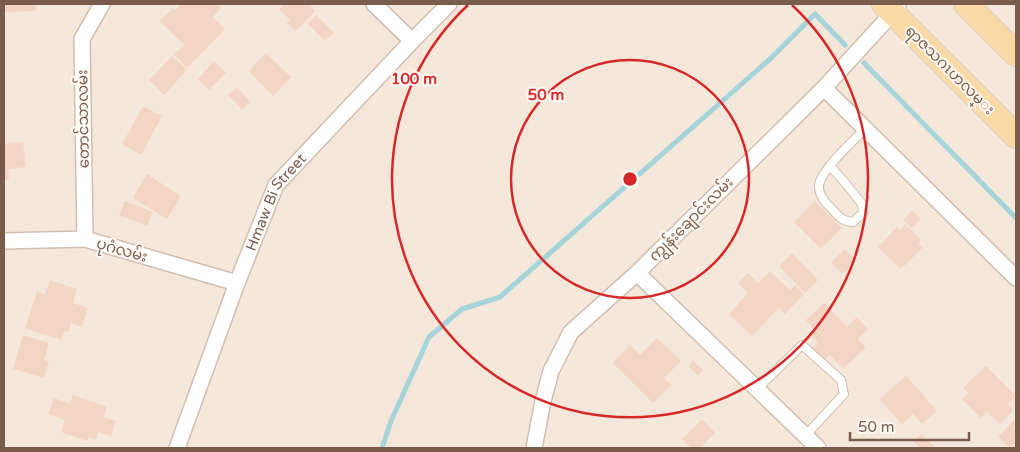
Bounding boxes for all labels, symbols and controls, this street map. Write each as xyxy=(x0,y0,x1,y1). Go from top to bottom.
street label: ရာဇသဂၤဟလမ္း xyxy=(900,22,998,120)
street label: တောင်သာလမ်း xyxy=(72,70,93,168)
text: 100 m xyxy=(391,70,437,88)
text: 50 m xyxy=(528,86,564,104)
street label: Hmaw Bi Street xyxy=(242,150,310,253)
centre of rings xyxy=(621,170,639,188)
street label: ကျွန်းချောင်းလမ်း xyxy=(644,172,740,268)
street label: ပုဂံလမ်း xyxy=(94,233,150,269)
scale bar xyxy=(850,410,969,442)
text: 50 m xyxy=(858,418,895,436)

